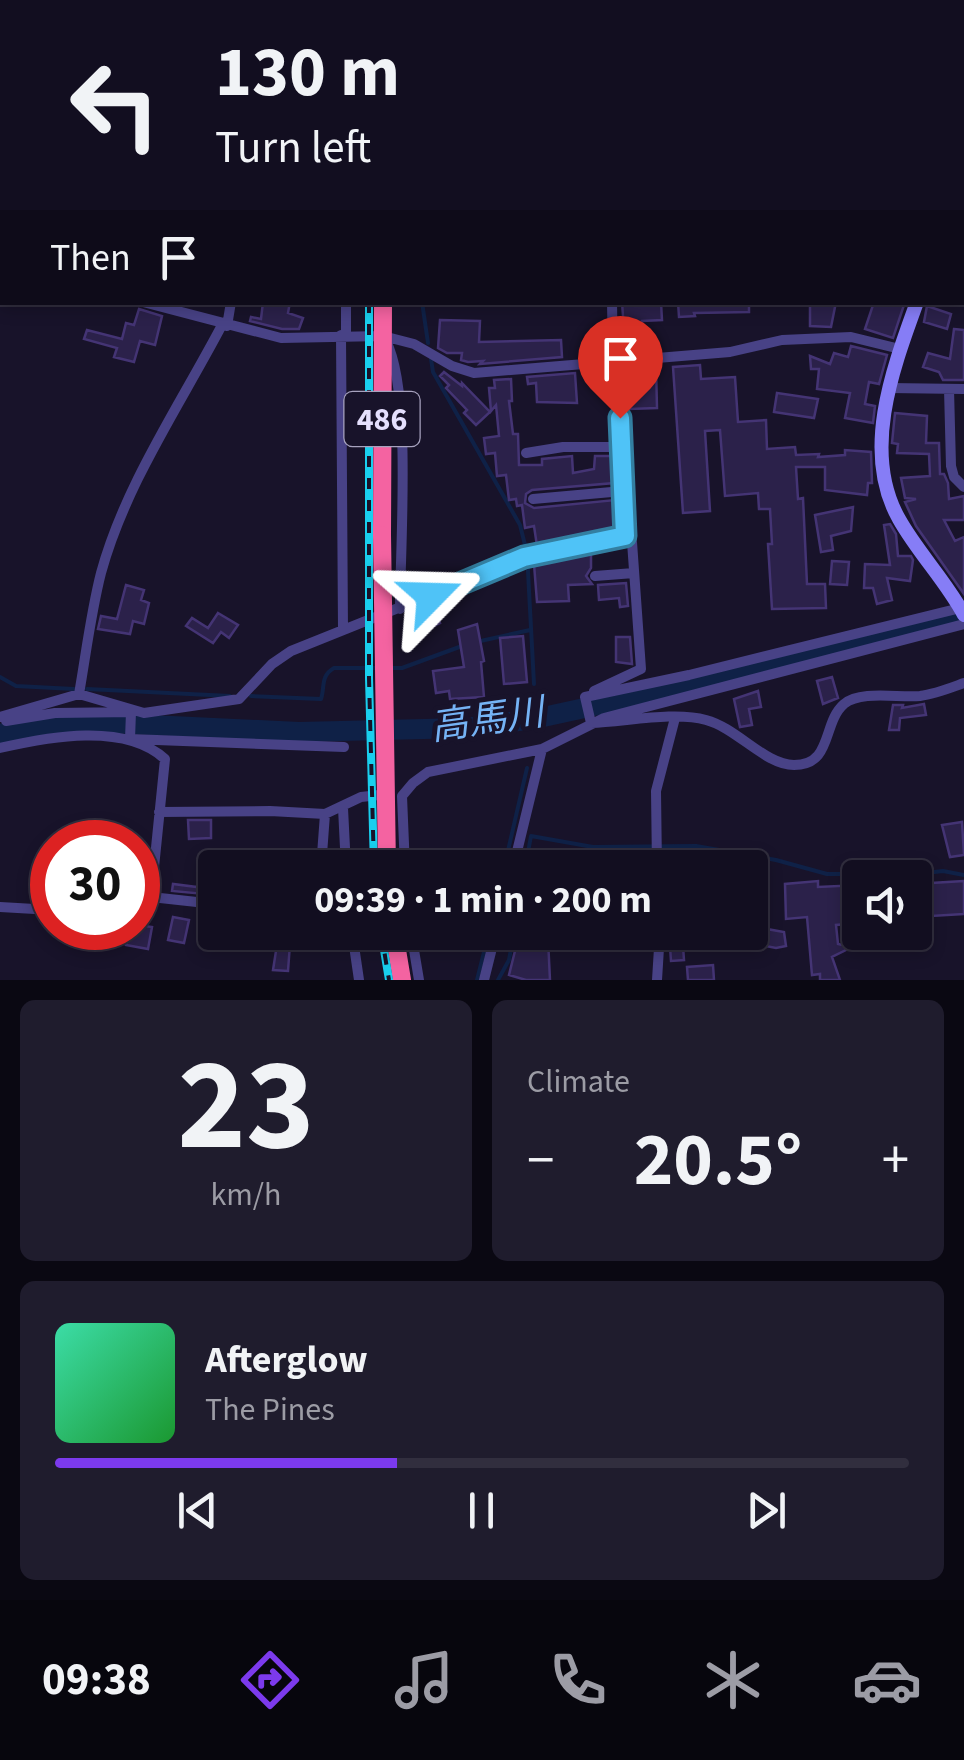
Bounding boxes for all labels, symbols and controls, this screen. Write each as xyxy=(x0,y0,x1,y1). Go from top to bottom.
text: 130 m xyxy=(215,23,400,123)
icon: left xyxy=(50,40,180,170)
text: Turn left xyxy=(215,116,371,180)
icon: arrive xyxy=(151,230,206,285)
text: Then xyxy=(50,231,131,285)
pin xyxy=(578,316,663,419)
icon: arrive xyxy=(593,331,648,386)
road number: 486 xyxy=(344,392,420,446)
position arrow xyxy=(379,544,483,648)
water label: 高馬川 xyxy=(427,685,551,755)
speed limit sign: 30 xyxy=(30,820,160,950)
map controls xyxy=(842,860,932,950)
button: sound xyxy=(842,860,932,950)
text: 09:39 · 1 min · 200 m xyxy=(314,873,652,927)
text: 23 xyxy=(177,1014,315,1199)
text: Climate xyxy=(527,1059,630,1105)
text: 20.5° xyxy=(634,1107,802,1214)
text: − xyxy=(527,1122,554,1200)
text: + xyxy=(882,1122,909,1200)
text: km/h xyxy=(211,1172,281,1218)
text: Afterglow xyxy=(205,1333,368,1387)
text: The Pines xyxy=(205,1387,335,1433)
icon: previous xyxy=(170,1483,225,1538)
icon: pause xyxy=(454,1483,509,1538)
icon: next xyxy=(739,1483,794,1538)
icon: directions xyxy=(235,1645,305,1715)
icon: music xyxy=(389,1645,459,1715)
icon: phone xyxy=(543,1645,613,1715)
icon: climate xyxy=(698,1645,768,1715)
icon: car xyxy=(852,1645,922,1715)
text: 09:38 xyxy=(42,1648,151,1712)

